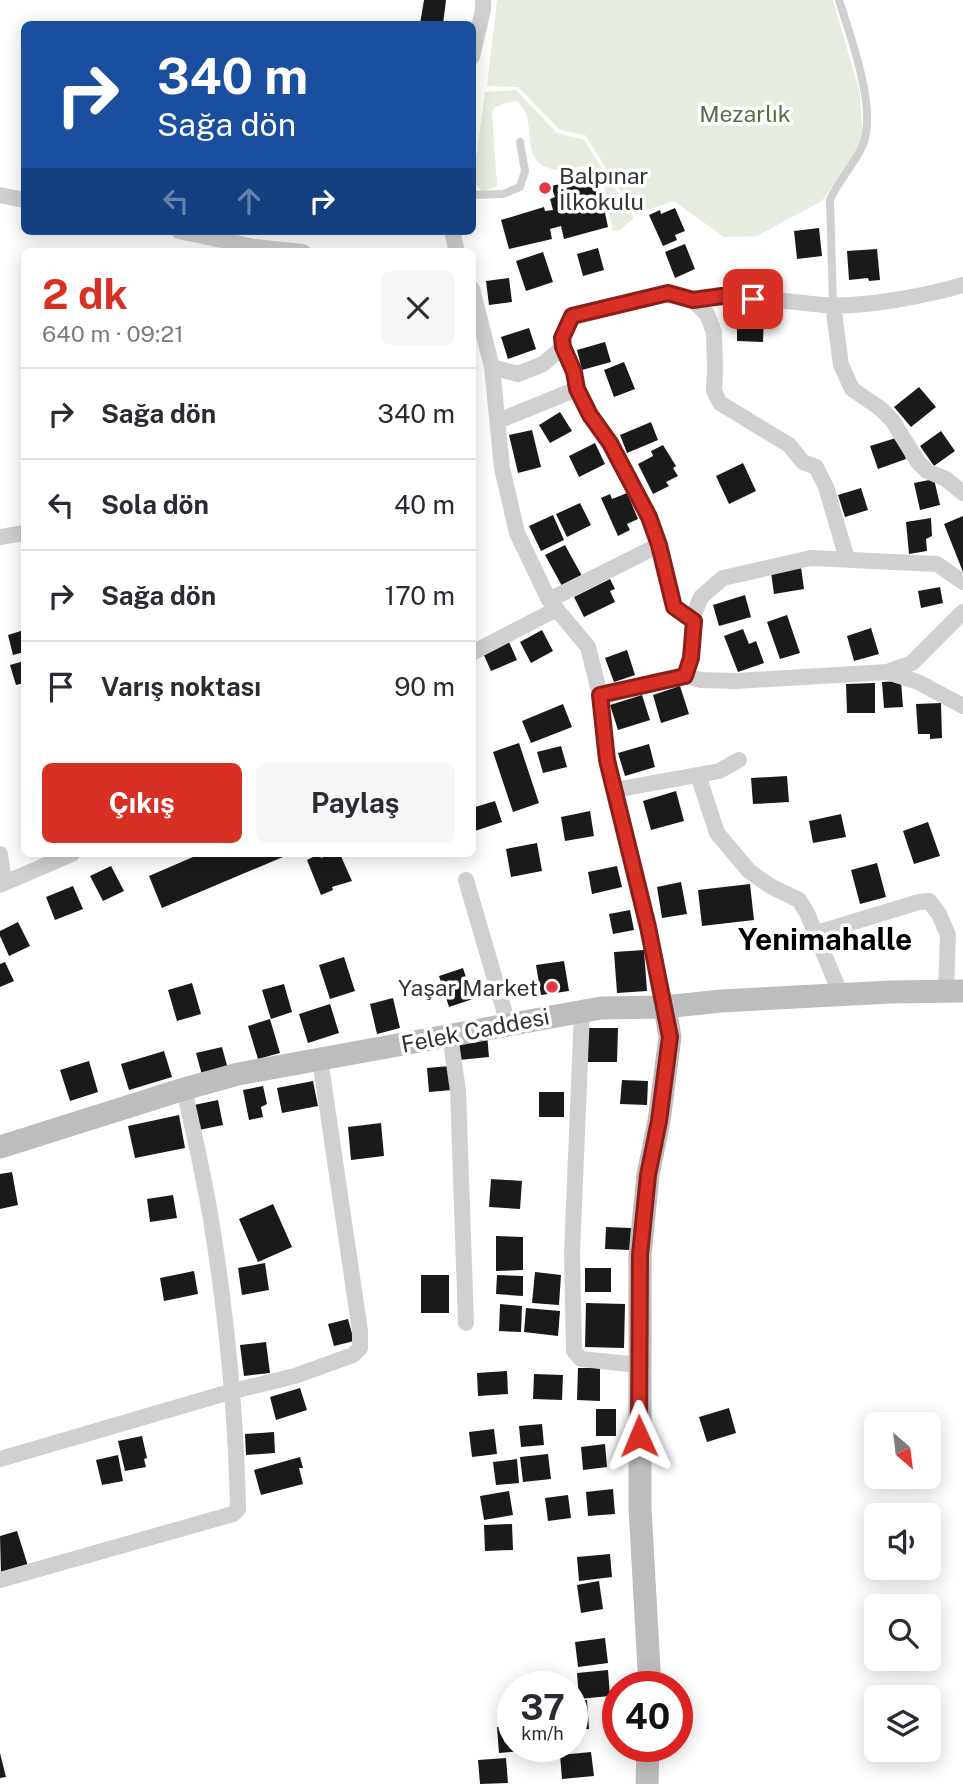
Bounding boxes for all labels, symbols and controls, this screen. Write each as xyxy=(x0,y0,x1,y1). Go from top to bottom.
text: 340 m xyxy=(157,47,308,105)
icon: right xyxy=(42,49,133,140)
park label: Mezarlık xyxy=(699,100,791,127)
text: Sağa dön xyxy=(157,106,296,143)
place label: Balpınar İlkokulu xyxy=(559,162,648,215)
marker: Balpınar İlkokulu xyxy=(537,180,553,196)
icon: left xyxy=(157,182,195,220)
icon: ahead xyxy=(230,182,268,220)
icon: right xyxy=(303,182,341,220)
text: 2 dk xyxy=(42,269,128,318)
pin xyxy=(723,269,783,329)
button: close xyxy=(381,271,455,345)
icon: arrive xyxy=(734,280,772,318)
text: 640 m · 09:21 xyxy=(42,320,184,347)
icon: right xyxy=(42,395,80,433)
text: Sağa dön xyxy=(101,398,216,429)
text: 340 m xyxy=(378,398,455,429)
icon: left xyxy=(42,486,80,524)
text: Sola dön xyxy=(101,489,209,520)
text: 40 m xyxy=(394,489,455,520)
icon: right xyxy=(42,577,80,615)
text: Sağa dön xyxy=(101,580,216,611)
text: 170 m xyxy=(385,580,455,611)
icon: arrive xyxy=(42,668,80,706)
text: Varış noktası xyxy=(101,671,261,702)
text: 90 m xyxy=(394,671,455,702)
button: Çıkış xyxy=(42,763,242,843)
button: Paylaş xyxy=(256,763,455,843)
district label: Yenimahalle xyxy=(738,921,912,957)
place label: Yaşar Market xyxy=(398,974,538,1001)
marker: Yaşar Market xyxy=(544,979,560,995)
street label: Felek Caddesi xyxy=(399,1002,551,1058)
position arrow xyxy=(602,1399,676,1473)
north arrow xyxy=(864,1412,942,1489)
map controls xyxy=(864,1412,941,1762)
button: sound xyxy=(864,1503,941,1580)
button: search xyxy=(864,1594,941,1671)
speed limit sign: 40 xyxy=(602,1671,693,1762)
button: layers xyxy=(864,1685,941,1762)
text: 37 xyxy=(520,1687,565,1728)
text: km/h xyxy=(521,1723,564,1744)

